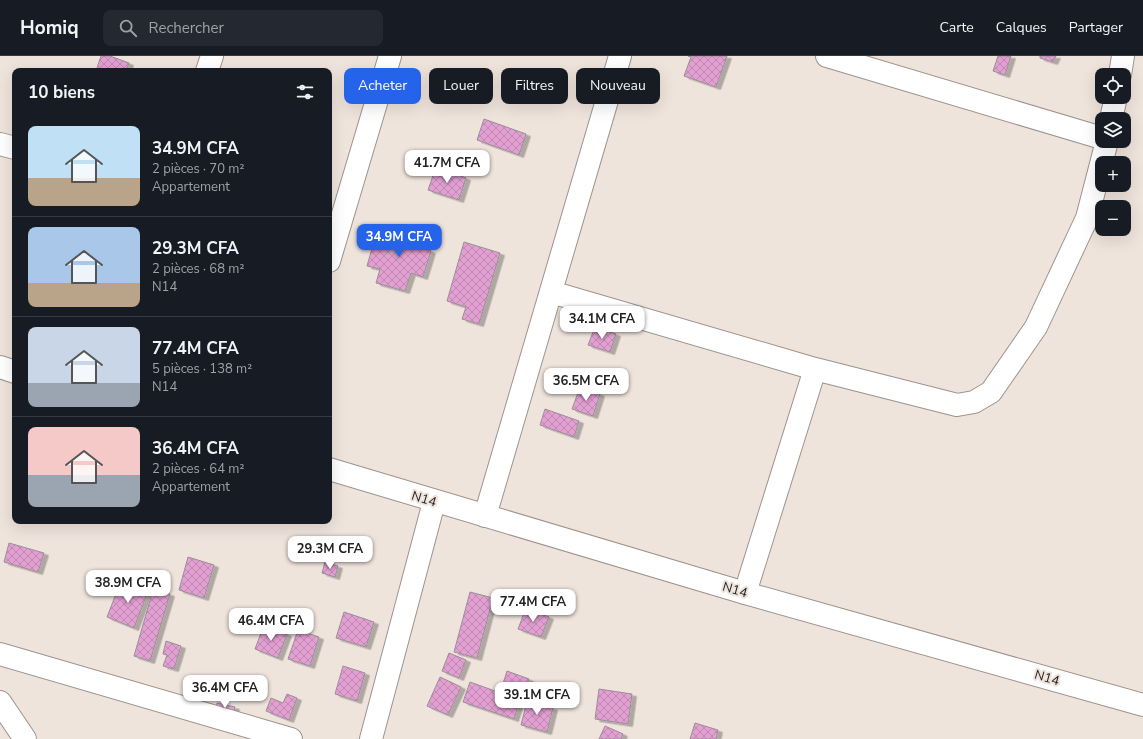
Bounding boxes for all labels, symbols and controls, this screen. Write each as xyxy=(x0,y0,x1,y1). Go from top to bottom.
search box xyxy=(103,10,383,46)
text: Homiq xyxy=(20,15,79,41)
icon: search xyxy=(117,17,139,39)
text: Rechercher xyxy=(149,18,224,38)
text: Carte xyxy=(940,18,974,37)
text: Calques xyxy=(996,18,1047,37)
text: Partager xyxy=(1069,18,1123,37)
chip: Acheter xyxy=(344,68,421,104)
chip: Louer xyxy=(429,68,493,104)
chip: Filtres xyxy=(501,68,568,104)
chip: Nouveau xyxy=(576,68,660,104)
map controls xyxy=(1095,68,1131,236)
button: locate xyxy=(1095,68,1131,104)
text: 10 biens xyxy=(28,81,95,104)
icon: filters xyxy=(294,81,316,103)
button: layers xyxy=(1095,112,1131,148)
text: 34.9M CFA xyxy=(152,137,239,160)
icon: home xyxy=(60,142,108,190)
pin: 41.7M CFA xyxy=(401,150,493,184)
text: 41.7M CFA xyxy=(414,154,480,172)
button: + xyxy=(1095,156,1131,192)
text: 2 pièces · 70 m² xyxy=(152,160,244,178)
text: Appartement xyxy=(152,178,230,196)
button: − xyxy=(1095,200,1131,236)
pin: 34.9M CFA xyxy=(353,224,445,258)
text: 34.9M CFA xyxy=(366,228,432,246)
text: 29.3M CFA xyxy=(152,237,239,260)
icon: home xyxy=(60,243,108,291)
text: 2 pièces · 68 m² xyxy=(152,260,244,278)
text: N14 xyxy=(152,278,177,296)
pin: 34.1M CFA xyxy=(556,306,648,340)
text: 34.1M CFA xyxy=(569,310,635,328)
text: 77.4M CFA xyxy=(152,337,239,360)
icon: home xyxy=(60,343,108,391)
text: 5 pièces · 138 m² xyxy=(152,360,252,378)
pin: 36.5M CFA xyxy=(540,368,632,402)
text: 36.5M CFA xyxy=(553,372,619,390)
text: N14 xyxy=(152,378,177,396)
text: 36.4M CFA xyxy=(152,437,239,460)
icon: home xyxy=(60,443,108,491)
text: 2 pièces · 64 m² xyxy=(152,460,244,478)
text: Appartement xyxy=(152,478,230,496)
street label: N14 xyxy=(409,487,439,511)
pin: 29.3M CFA xyxy=(284,536,376,570)
text: 29.3M CFA xyxy=(297,540,363,558)
pin: 38.9M CFA xyxy=(82,570,174,604)
text: 38.9M CFA xyxy=(95,574,161,592)
street label: N14 xyxy=(720,578,750,602)
pin: 77.4M CFA xyxy=(487,589,579,623)
text: 77.4M CFA xyxy=(500,593,566,611)
pin: 46.4M CFA xyxy=(225,608,317,642)
text: 46.4M CFA xyxy=(238,612,304,630)
street label: N14 xyxy=(1032,666,1062,690)
pin: 36.4M CFA xyxy=(179,675,271,709)
text: 36.4M CFA xyxy=(192,679,258,697)
pin: 39.1M CFA xyxy=(491,682,583,716)
text: 39.1M CFA xyxy=(504,686,570,704)

